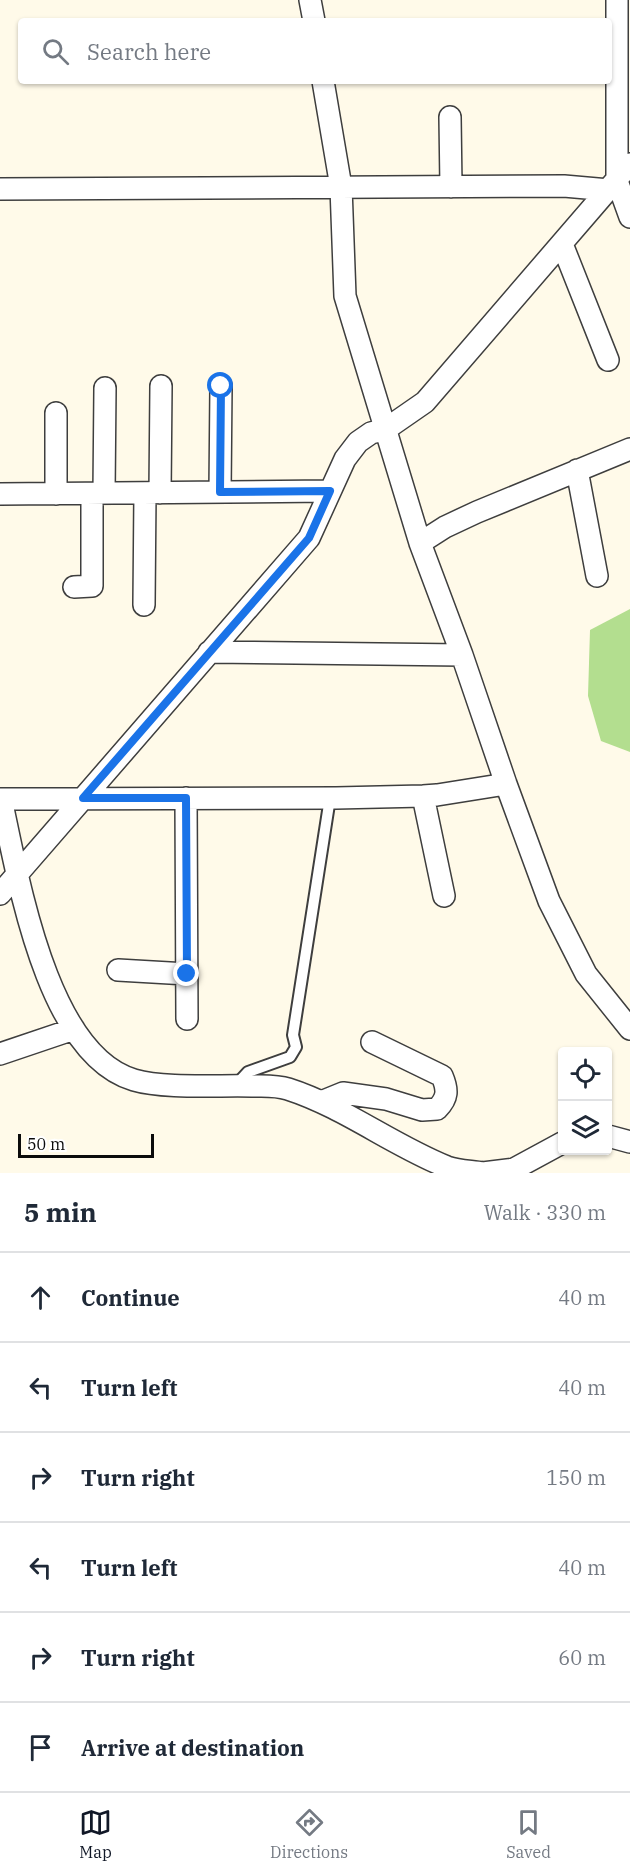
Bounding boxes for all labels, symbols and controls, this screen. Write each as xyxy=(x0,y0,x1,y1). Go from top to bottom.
search box xyxy=(18,18,612,84)
icon: search xyxy=(39,35,72,68)
text: Search here xyxy=(87,37,211,66)
route start xyxy=(207,372,233,398)
route end xyxy=(173,960,199,986)
map controls xyxy=(558,1047,612,1155)
button: locate xyxy=(558,1047,612,1101)
button: layers xyxy=(558,1101,612,1155)
scale bar xyxy=(18,1131,154,1158)
text: 50 m xyxy=(27,1134,65,1154)
text: 5 min xyxy=(24,1195,97,1229)
text: Walk · 330 m xyxy=(484,1199,606,1226)
icon: ahead xyxy=(24,1281,57,1314)
text: Continue xyxy=(81,1283,180,1312)
text: 40 m xyxy=(558,1284,606,1311)
icon: left xyxy=(24,1371,57,1404)
text: Turn left xyxy=(81,1373,177,1402)
text: 40 m xyxy=(558,1374,606,1401)
icon: right xyxy=(24,1461,57,1494)
text: Turn right xyxy=(81,1463,195,1492)
text: 150 m xyxy=(546,1464,606,1491)
icon: left xyxy=(24,1551,57,1584)
text: Turn left xyxy=(81,1553,177,1582)
text: 40 m xyxy=(558,1554,606,1581)
icon: right xyxy=(24,1641,57,1674)
text: Turn right xyxy=(81,1643,195,1672)
text: 60 m xyxy=(558,1644,606,1671)
icon: arrive xyxy=(24,1731,57,1764)
text: Arrive at destination xyxy=(81,1733,304,1762)
tab: Map xyxy=(79,1806,112,1862)
tab: Directions xyxy=(270,1806,348,1862)
tab: Saved xyxy=(506,1806,551,1862)

